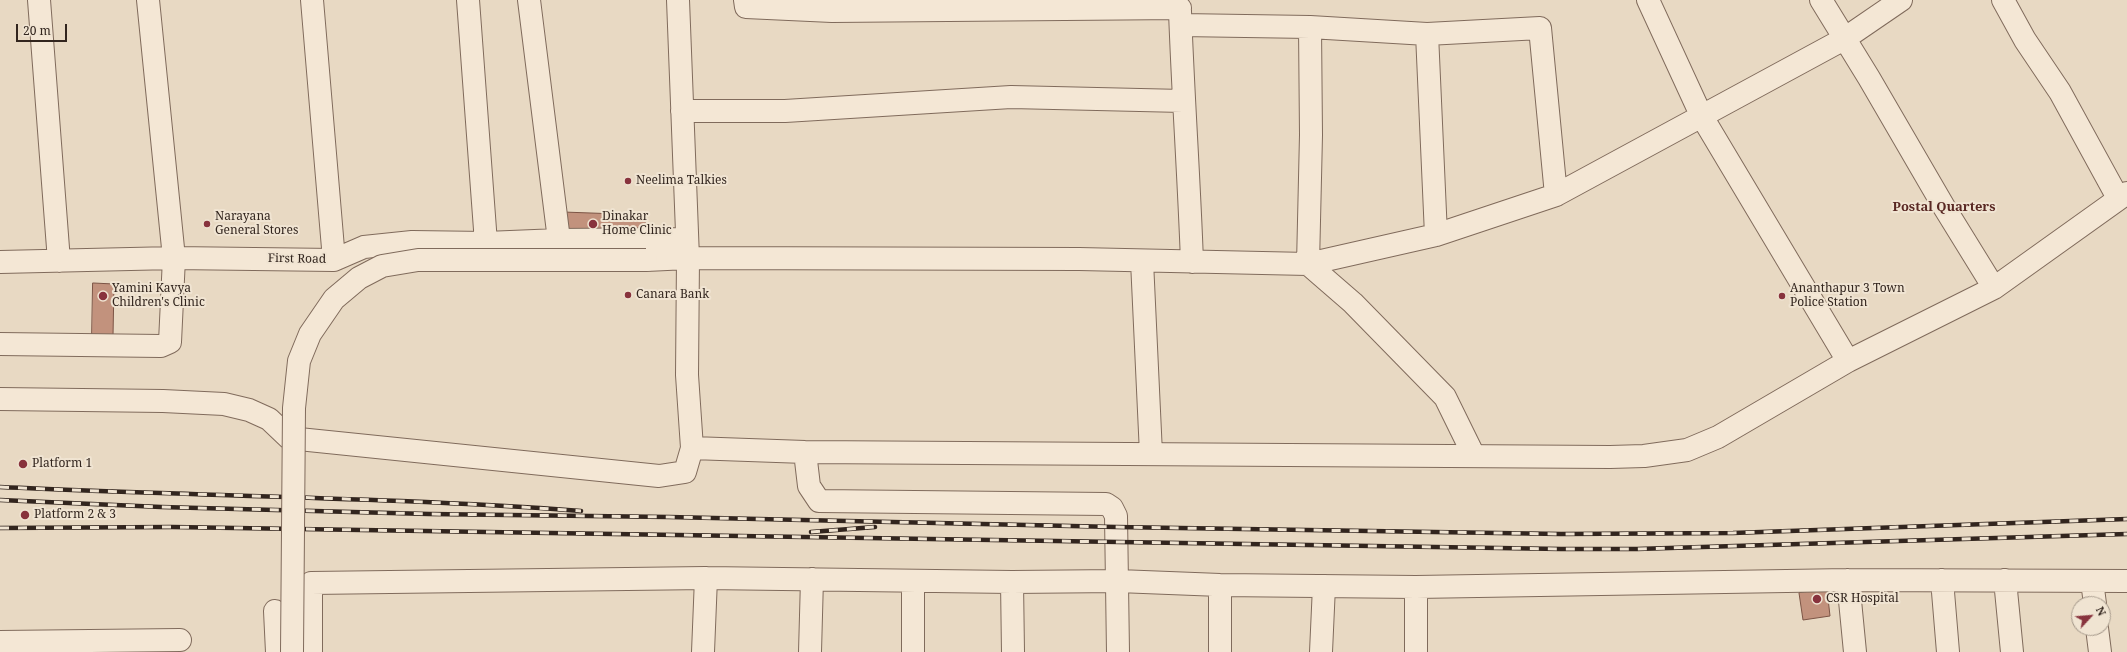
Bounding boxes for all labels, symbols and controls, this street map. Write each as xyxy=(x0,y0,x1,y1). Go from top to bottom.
scale bar xyxy=(18,16,69,42)
text: 20 m xyxy=(23,22,51,39)
place label: Neelima Talkies xyxy=(636,174,727,188)
marker: Neelima Talkies xyxy=(623,176,633,186)
district label: Postal Quarters xyxy=(1893,199,1995,215)
place label: Narayana General Stores xyxy=(215,210,298,238)
place label: Dinakar Home Clinic xyxy=(602,210,672,238)
marker: Dinakar Home Clinic xyxy=(587,218,599,230)
marker: Narayana General Stores xyxy=(202,219,212,229)
street label: First Road xyxy=(268,251,326,267)
place label: Yamini Kavya Children's Clinic xyxy=(112,282,205,310)
place label: Ananthapur 3 Town Police Station xyxy=(1790,282,1905,310)
place label: Canara Bank xyxy=(636,288,709,302)
marker: Yamini Kavya Children's Clinic xyxy=(97,290,109,302)
marker: Canara Bank xyxy=(623,290,633,300)
marker: Ananthapur 3 Town Police Station xyxy=(1777,291,1787,301)
place label: Platform 1 xyxy=(32,457,92,471)
marker: Platform 1 xyxy=(17,458,29,470)
place label: Platform 2 & 3 xyxy=(34,508,116,522)
marker: Platform 2 & 3 xyxy=(19,509,31,521)
place label: CSR Hospital xyxy=(1826,592,1899,606)
marker: CSR Hospital xyxy=(1811,593,1823,605)
north arrow xyxy=(2071,596,2111,636)
text: N xyxy=(2093,604,2110,618)

